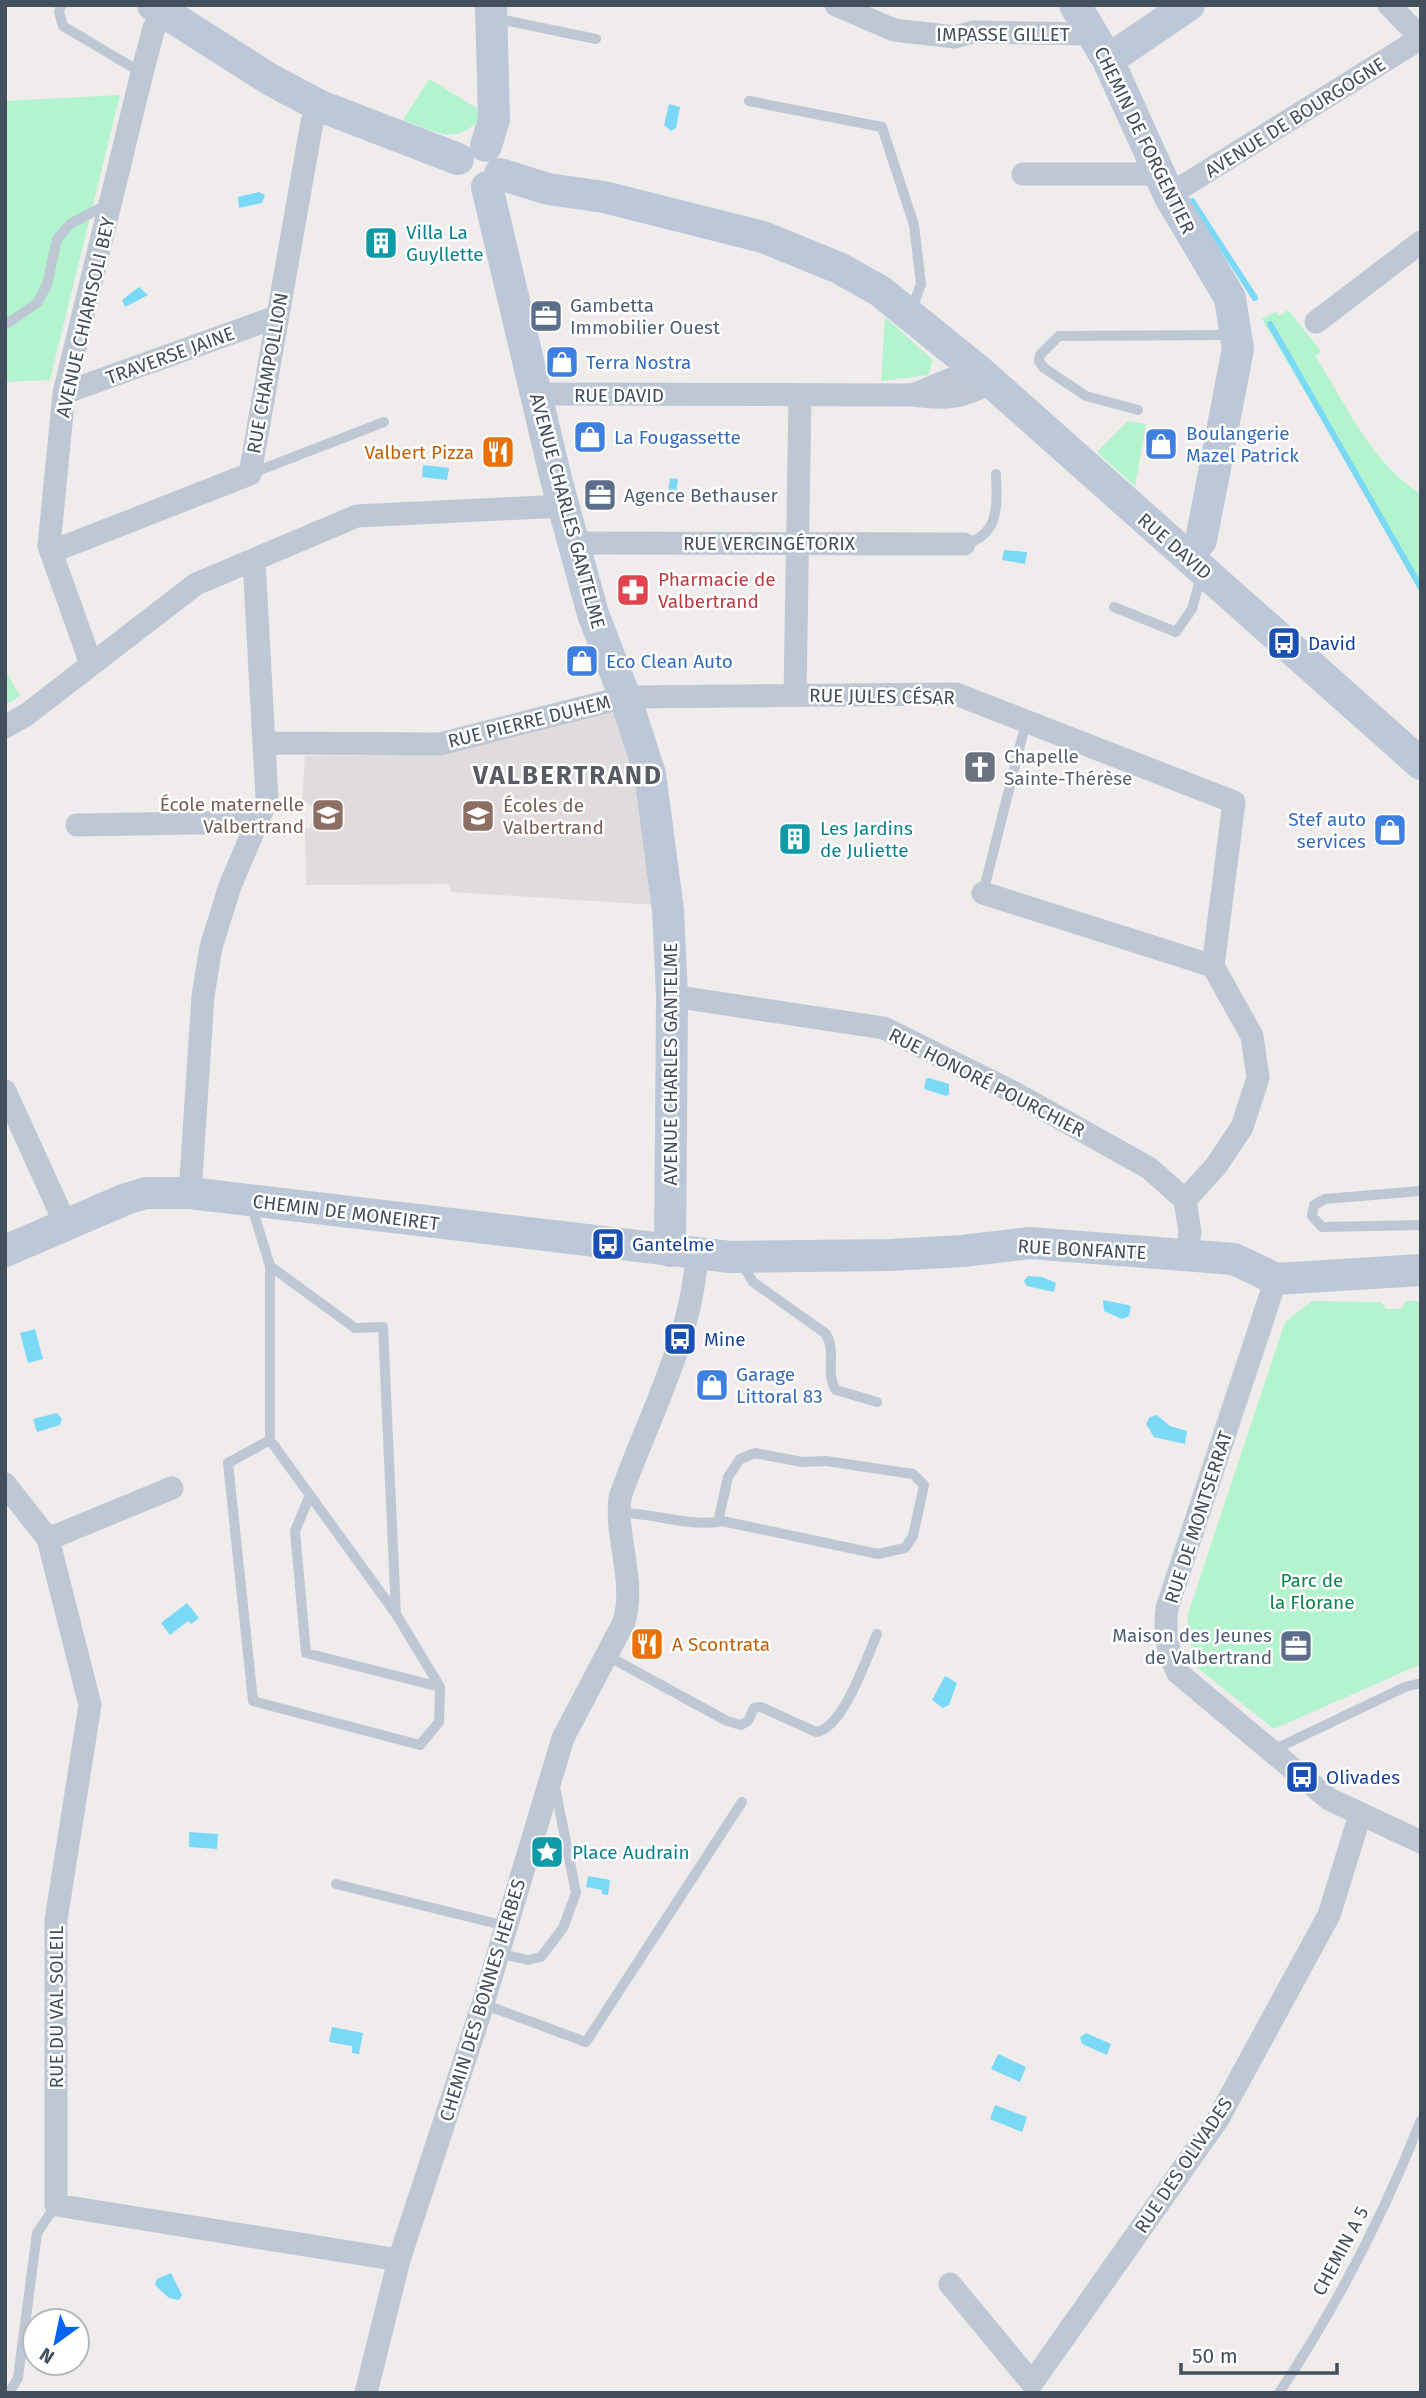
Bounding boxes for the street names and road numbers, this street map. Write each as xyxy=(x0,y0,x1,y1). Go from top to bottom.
street label: IMPASSE GILLET xyxy=(936,23,1070,46)
street label: CHEMIN DE FORGENTIER xyxy=(1089,43,1200,238)
street label: AVENUE DE BOURGOGNE xyxy=(1201,52,1390,182)
street label: AVENUE CHIARISOLI BEY xyxy=(51,214,120,420)
street label: RUE CHAMPOLLION xyxy=(242,291,293,455)
street label: TRAVERSE JAINE xyxy=(103,322,238,389)
street label: RUE DAVID xyxy=(574,384,664,407)
street label: AVENUE CHARLES GANTELME xyxy=(525,391,610,631)
street label: RUE DAVID xyxy=(1133,508,1216,585)
street label: RUE VERCINGÉTORIX xyxy=(683,532,856,555)
street label: RUE JULES CÉSAR xyxy=(809,684,955,709)
street label: RUE PIERRE DUHEM xyxy=(445,690,613,753)
street label: AVENUE CHARLES GANTELME xyxy=(659,943,682,1185)
street label: RUE HONORÉ POURCHIER xyxy=(885,1023,1089,1142)
street label: CHEMIN DE MONEIRET xyxy=(251,1190,441,1235)
street label: RUE BONFANTE xyxy=(1017,1235,1147,1264)
street label: RUE DE MONTSERRAT xyxy=(1160,1428,1237,1606)
street label: CHEMIN DES BONNES HERBES xyxy=(435,1876,530,2124)
street label: RUE DU VAL SOLEIL xyxy=(45,1925,68,2088)
street label: RUE DES OLIVADES xyxy=(1130,2093,1237,2238)
street label: CHEMIN A 5 xyxy=(1307,2203,1374,2300)

